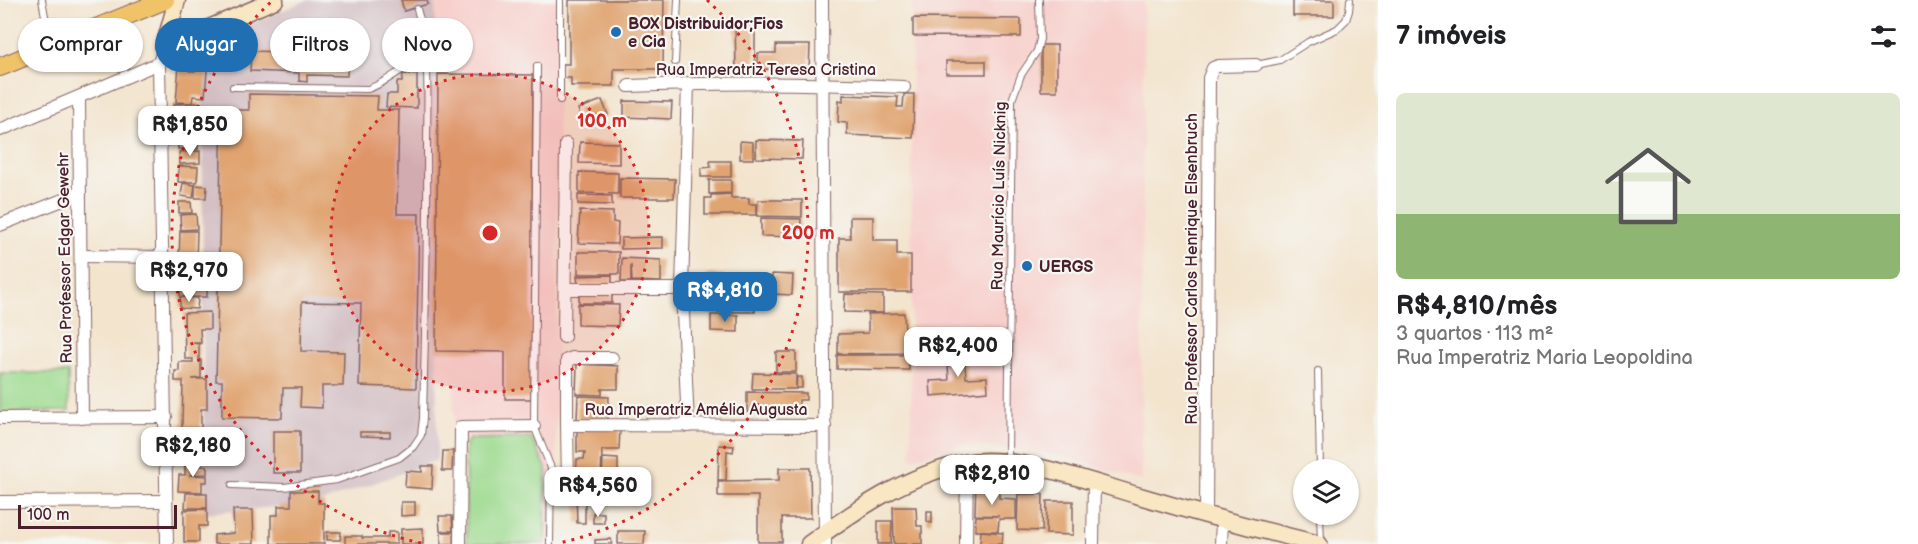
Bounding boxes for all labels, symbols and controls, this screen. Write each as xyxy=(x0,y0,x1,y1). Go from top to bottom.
place label: BOX Distribuidor;Fios e Cia xyxy=(628,15,783,52)
chip: Comprar xyxy=(18,18,143,72)
chip: Alugar xyxy=(155,18,258,72)
chip: Filtros xyxy=(270,18,370,72)
chip: Novo xyxy=(382,18,473,72)
icon: filters xyxy=(1867,20,1900,53)
text: 7 imóveis xyxy=(1396,21,1506,52)
marker: BOX Distribuidor;Fios e Cia xyxy=(609,25,623,39)
street label: Rua Imperatriz Teresa Cristina xyxy=(656,61,876,80)
street label: Rua Maurício Luís Nicknig xyxy=(988,101,1011,291)
pin: R$1,850 xyxy=(135,106,245,157)
text: 100 m xyxy=(577,111,627,132)
text: R$1,850 xyxy=(152,113,228,137)
street label: Rua Professor Carlos Henrique Elsenbruch xyxy=(1183,113,1202,425)
icon: home xyxy=(1594,132,1702,240)
street label: Rua Professor Edgar Gewehr xyxy=(54,152,77,364)
centre of rings xyxy=(480,223,500,243)
text: 200 m xyxy=(781,223,835,244)
pin: R$2,970 xyxy=(134,252,244,303)
place label: UERGS xyxy=(1039,258,1094,277)
text: R$2,970 xyxy=(150,259,228,283)
marker: UERGS xyxy=(1020,259,1034,273)
pin: R$4,810 xyxy=(670,272,780,323)
text: R$4,810 xyxy=(687,279,763,303)
text: R$4,810/mês xyxy=(1396,291,1557,322)
text: 3 quartos · 113 m² xyxy=(1396,322,1553,346)
pin: R$2,400 xyxy=(903,327,1013,378)
text: R$2,400 xyxy=(918,334,998,358)
text: Rua Imperatriz Maria Leopoldina xyxy=(1396,346,1693,370)
street label: Rua Imperatriz Amélia Augusta xyxy=(585,401,807,420)
pin: R$2,180 xyxy=(138,427,248,478)
text: R$2,180 xyxy=(155,434,231,458)
pin: R$2,810 xyxy=(937,455,1047,506)
map controls xyxy=(1293,459,1359,525)
button: layers xyxy=(1293,459,1359,525)
text: R$2,810 xyxy=(954,462,1030,486)
pin: R$4,560 xyxy=(543,467,653,518)
text: R$4,560 xyxy=(558,474,638,498)
scale bar xyxy=(18,502,177,530)
text: 100 m xyxy=(27,506,70,525)

